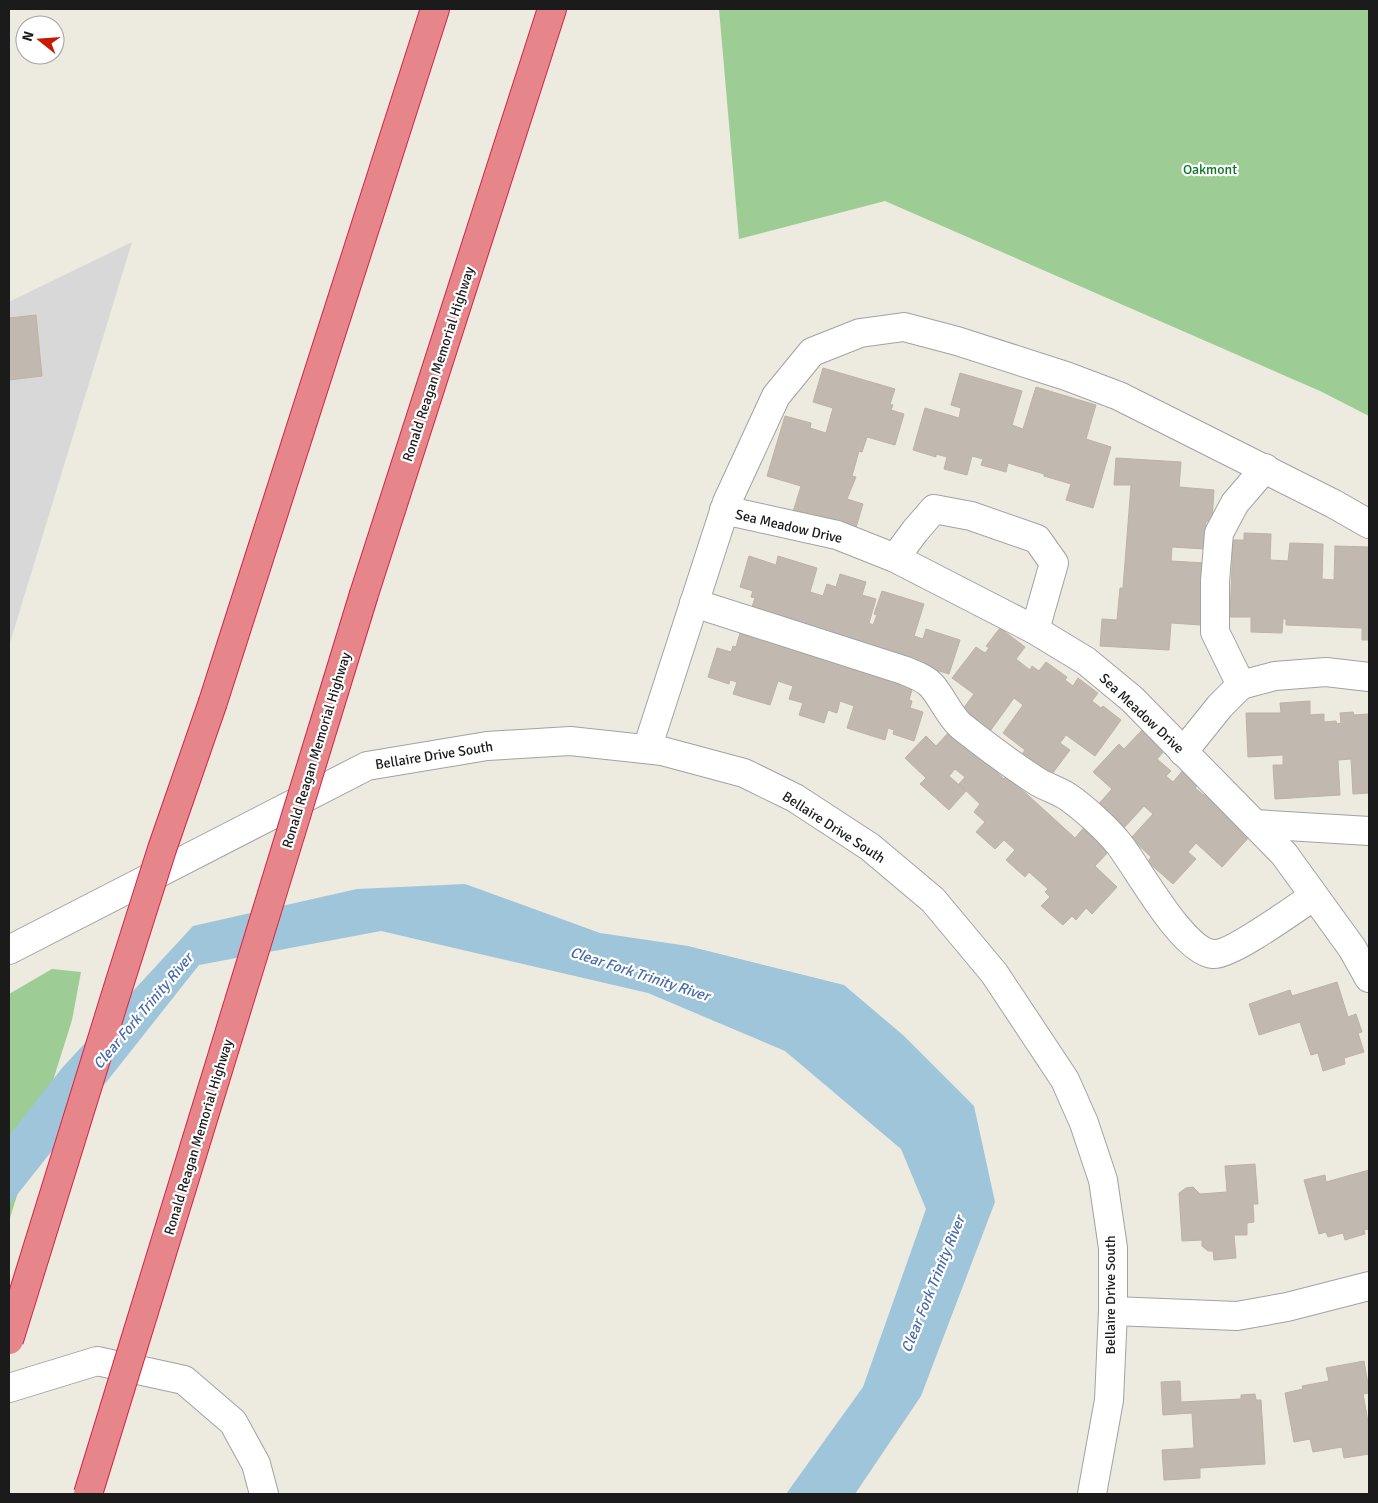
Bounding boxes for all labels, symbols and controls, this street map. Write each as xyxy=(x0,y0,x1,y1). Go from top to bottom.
north arrow xyxy=(15,15,65,65)
text: N xyxy=(18,29,38,43)
park label: Oakmont xyxy=(1183,161,1237,178)
street label: Ronald Reagan Memorial Highway xyxy=(399,264,478,464)
street label: Sea Meadow Drive xyxy=(734,506,844,547)
street label: Ronald Reagan Memorial Highway xyxy=(279,650,355,850)
street label: Sea Meadow Drive xyxy=(1096,670,1187,757)
street label: Bellaire Drive South xyxy=(374,738,494,773)
street label: Bellaire Drive South xyxy=(779,788,888,867)
water label: Clear Fork Trinity River xyxy=(568,943,714,1006)
water label: Clear Fork Trinity River xyxy=(89,948,198,1073)
street label: Ronald Reagan Memorial Highway xyxy=(161,1037,237,1237)
water label: Clear Fork Trinity River xyxy=(897,1211,970,1355)
street label: Bellaire Drive South xyxy=(1102,1235,1119,1355)

